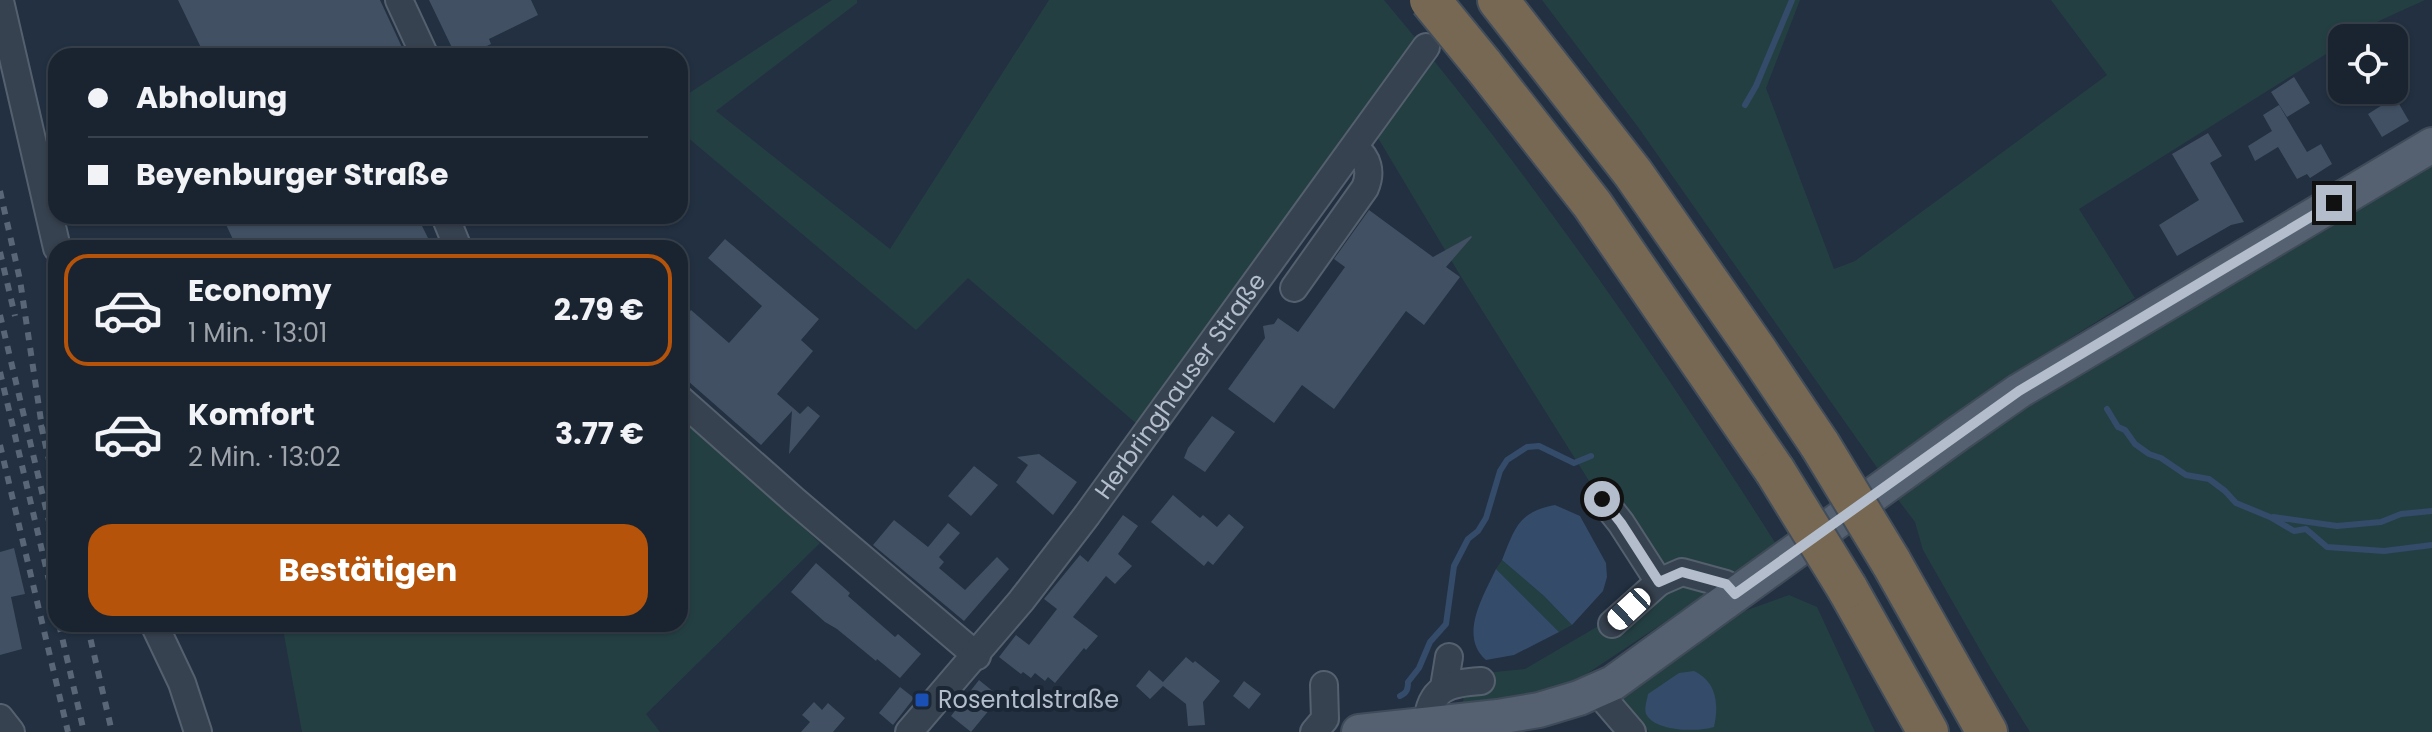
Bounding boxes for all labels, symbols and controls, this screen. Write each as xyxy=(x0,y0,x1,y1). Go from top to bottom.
map controls xyxy=(2328,24,2408,104)
button: locate xyxy=(2328,24,2408,104)
text: Abholung xyxy=(136,76,287,119)
text: Beyenburger Straße xyxy=(136,153,449,196)
route end xyxy=(2316,185,2352,221)
street label: Herbringhauser Straße xyxy=(1087,266,1273,506)
text: Economy xyxy=(188,269,332,312)
icon: car xyxy=(92,274,164,346)
text: 2.79 € xyxy=(554,288,644,331)
text: 1 Min. · 13:01 xyxy=(188,315,327,351)
text: Komfort xyxy=(188,393,315,436)
icon: car xyxy=(92,398,164,470)
text: 3.77 € xyxy=(555,412,644,455)
text: 2 Min. · 13:02 xyxy=(188,439,341,475)
route start xyxy=(1584,481,1620,517)
button: Bestätigen xyxy=(88,524,648,616)
car xyxy=(1603,584,1655,634)
place label: Rosentalstraße xyxy=(938,683,1119,716)
marker: Rosentalstraße xyxy=(913,691,931,709)

